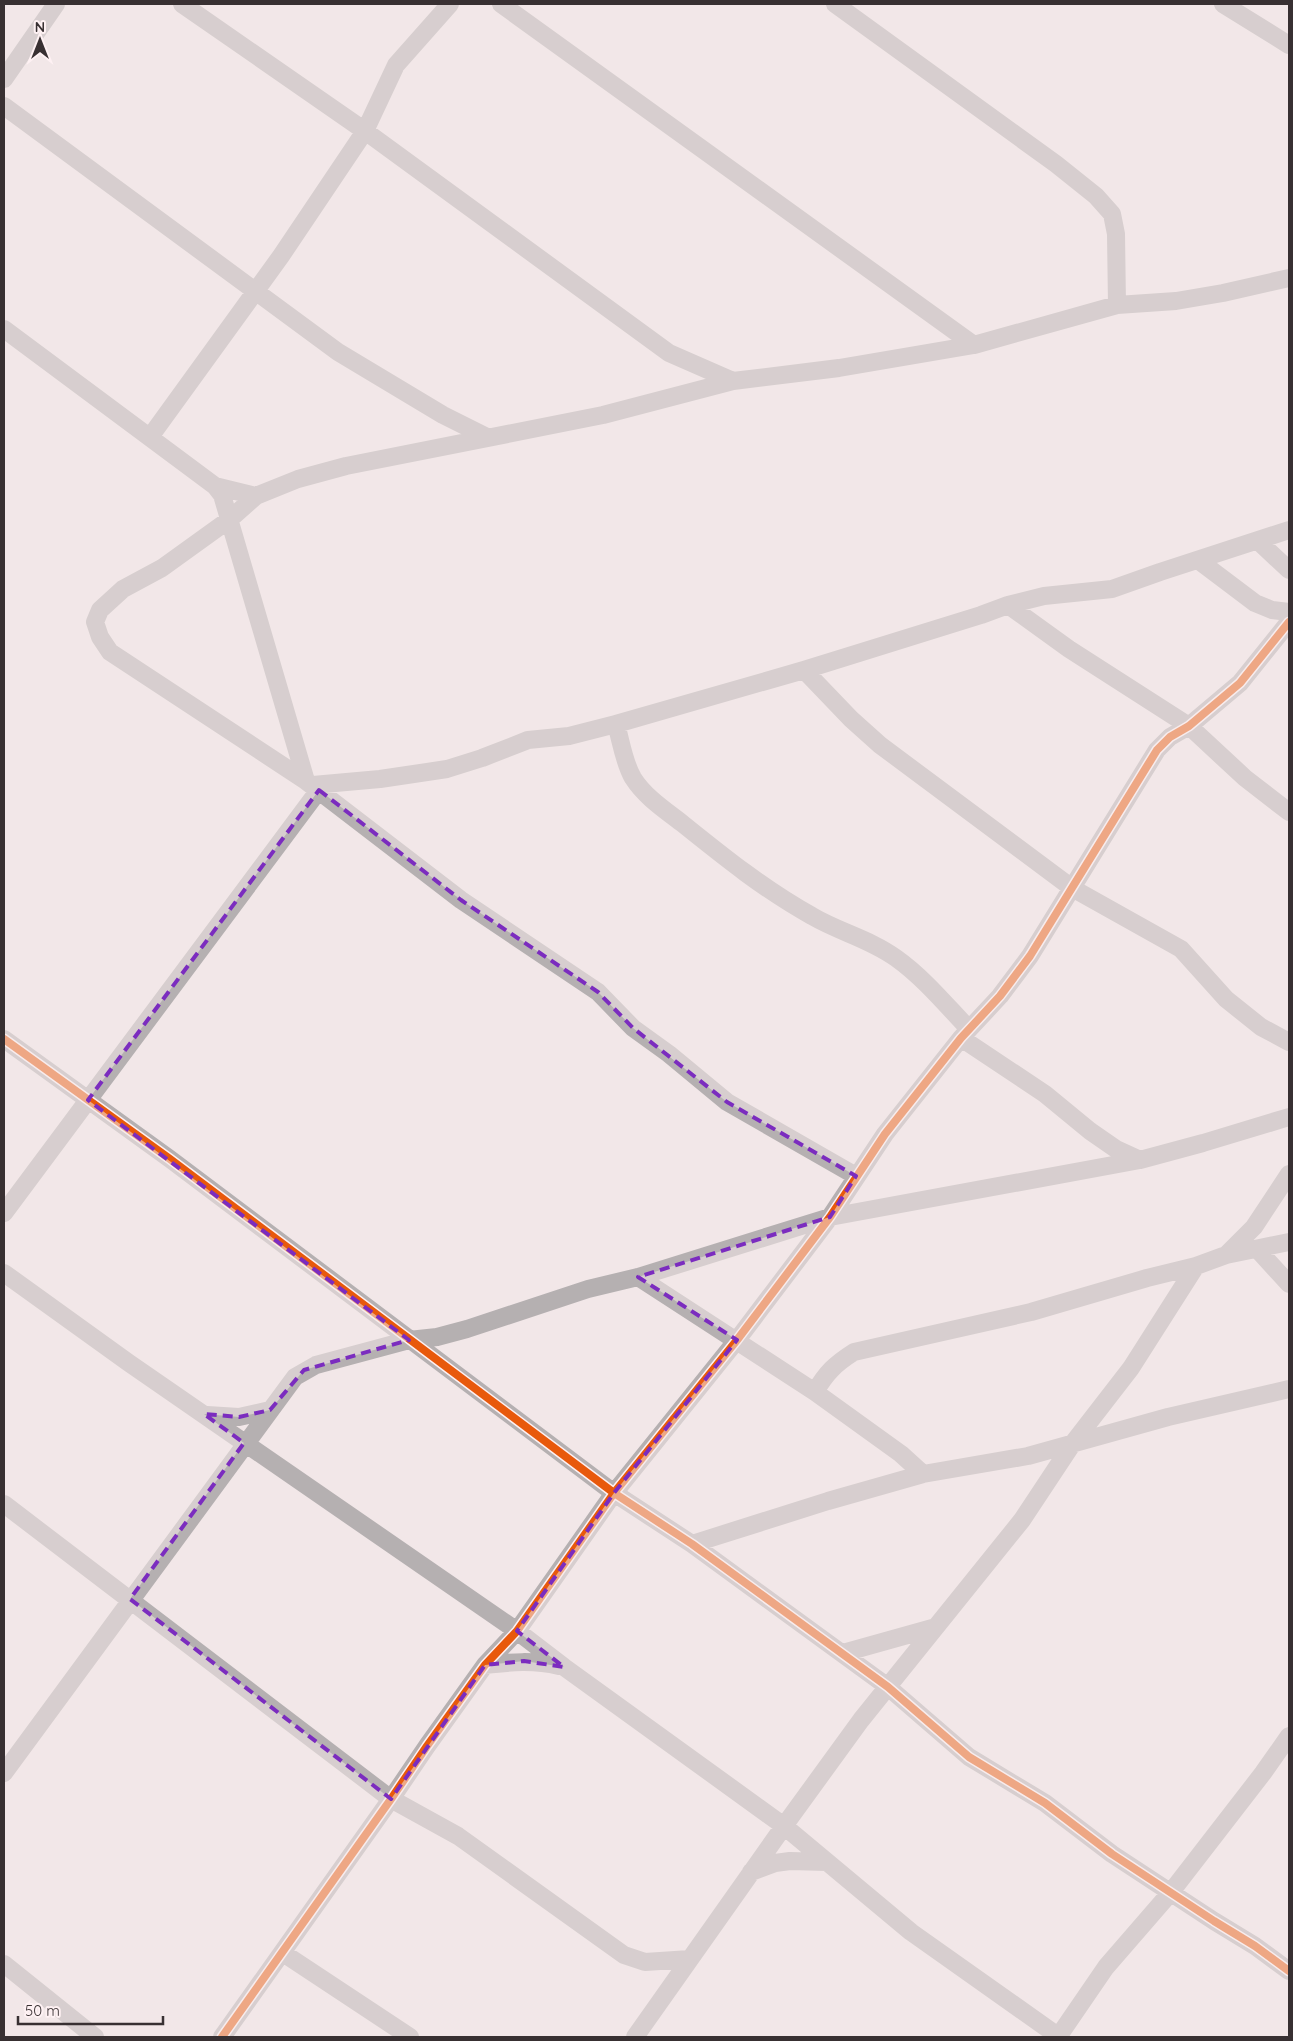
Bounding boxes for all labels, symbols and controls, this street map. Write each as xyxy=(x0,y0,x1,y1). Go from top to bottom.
north arrow xyxy=(15,15,65,65)
text: N xyxy=(35,18,45,36)
scale bar xyxy=(18,1994,162,2026)
text: 50 m xyxy=(25,2001,60,2020)

